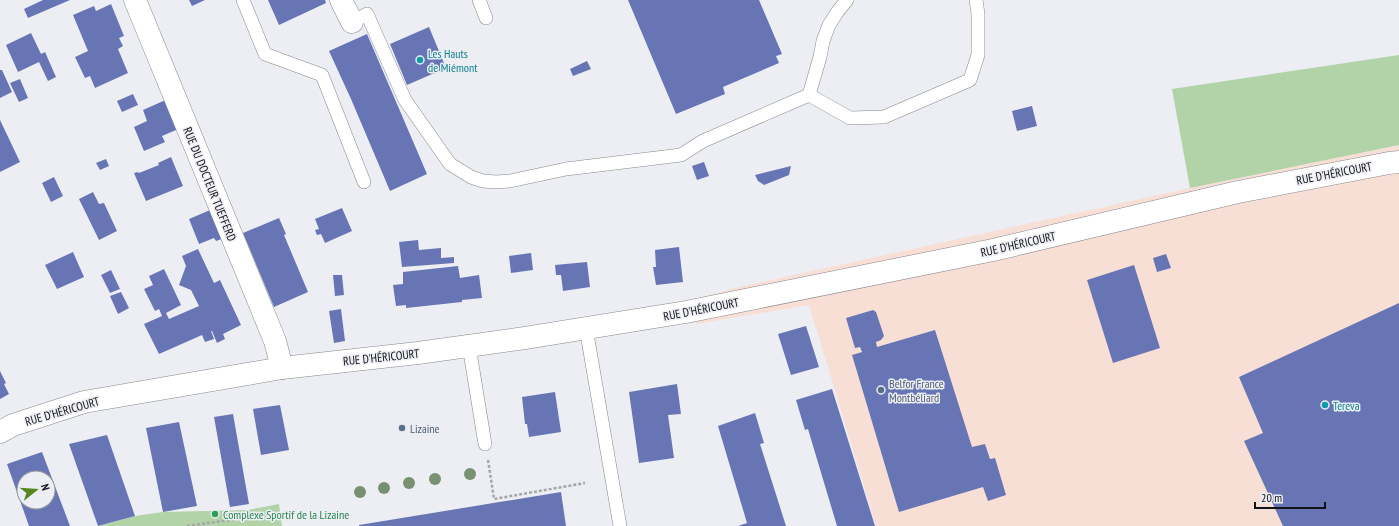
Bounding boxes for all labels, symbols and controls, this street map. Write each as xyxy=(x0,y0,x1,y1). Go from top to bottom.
place label: Les Hauts de Miémont xyxy=(428,46,478,75)
marker: Les Hauts de Miémont xyxy=(415,55,425,65)
street label: RUE DU DOCTEUR TUEFFERD xyxy=(180,125,240,243)
street label: RUE D'HÉRICOURT xyxy=(1295,158,1374,188)
street label: RUE D'HÉRICOURT xyxy=(979,228,1058,260)
street label: RUE D'HÉRICOURT xyxy=(662,294,741,324)
street label: RUE D'HÉRICOURT xyxy=(342,345,420,368)
place label: Belfor France Montbéliard xyxy=(889,376,944,405)
marker: Belfor France Montbéliard xyxy=(876,385,886,395)
street label: RUE D'HÉRICOURT xyxy=(23,393,101,429)
place label: Tereva xyxy=(1333,398,1360,413)
marker: Tereva xyxy=(1320,400,1330,410)
place label: Lizaine xyxy=(410,421,440,436)
marker: Lizaine xyxy=(397,423,407,433)
north arrow xyxy=(16,470,56,510)
text: N xyxy=(38,482,53,492)
scale bar xyxy=(1255,484,1325,510)
text: 20 m xyxy=(1261,490,1282,505)
place label: Complexe Sportif de la Lizaine xyxy=(223,507,349,522)
marker: Complexe Sportif de la Lizaine xyxy=(210,509,220,519)

